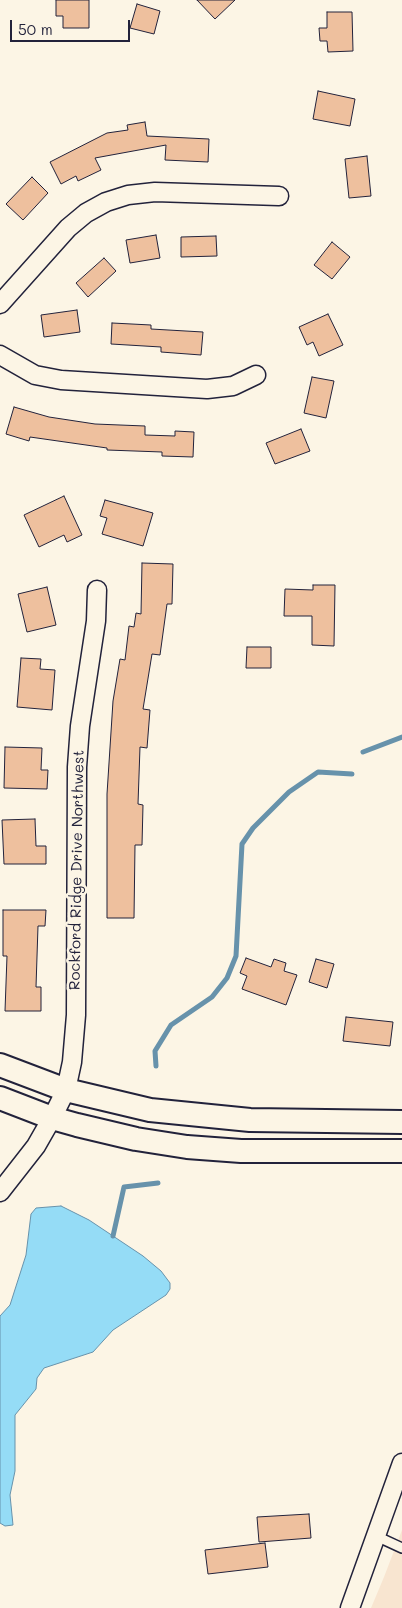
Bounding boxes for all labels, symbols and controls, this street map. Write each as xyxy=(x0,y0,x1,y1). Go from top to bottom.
scale bar xyxy=(12,10,132,42)
text: 50 m xyxy=(18,19,53,39)
street label: Rockford Ridge Drive Northwest xyxy=(66,750,88,990)

